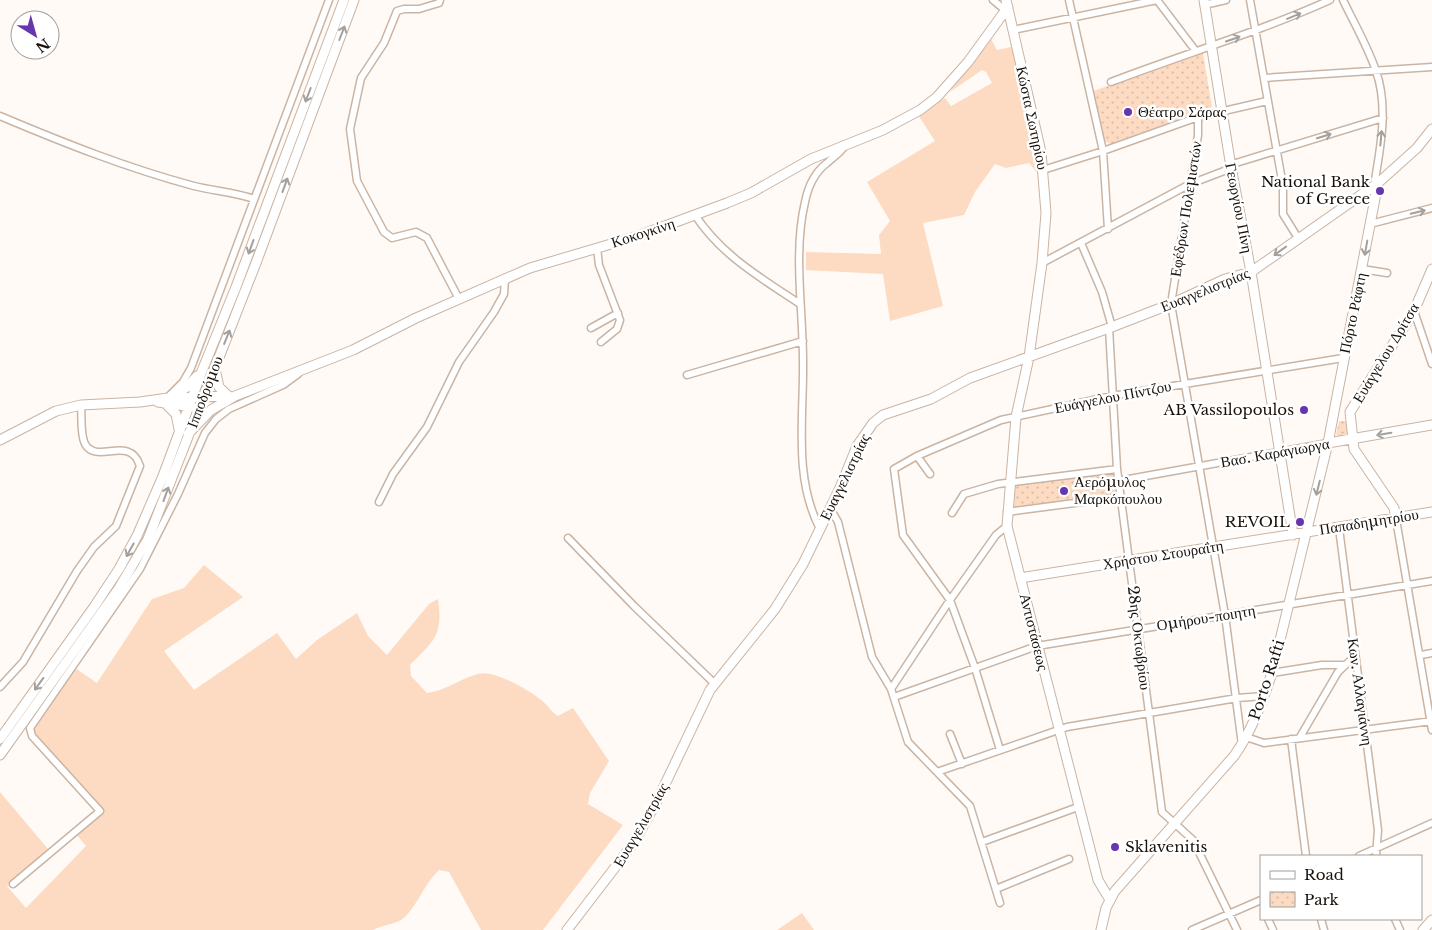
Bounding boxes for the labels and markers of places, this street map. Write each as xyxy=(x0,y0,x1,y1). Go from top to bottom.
place label: Θέατρο Σάρας xyxy=(1138,102,1226,121)
marker: Θέατρο Σάρας xyxy=(1122,106,1134,118)
place label: National Bank of Greece xyxy=(1261,172,1371,208)
marker: National Bank of Greece xyxy=(1374,185,1386,197)
place label: AB Vassilopoulos xyxy=(1163,400,1294,419)
marker: AB Vassilopoulos xyxy=(1298,404,1310,416)
place label: Αερόμυλος Μαρκόπουλου xyxy=(1074,472,1162,508)
marker: Αερόμυλος Μαρκόπουλου xyxy=(1058,485,1070,497)
place label: REVOIL xyxy=(1225,512,1290,531)
marker: REVOIL xyxy=(1294,516,1306,528)
place label: Sklavenitis xyxy=(1125,837,1207,856)
marker: Sklavenitis xyxy=(1109,841,1121,853)

